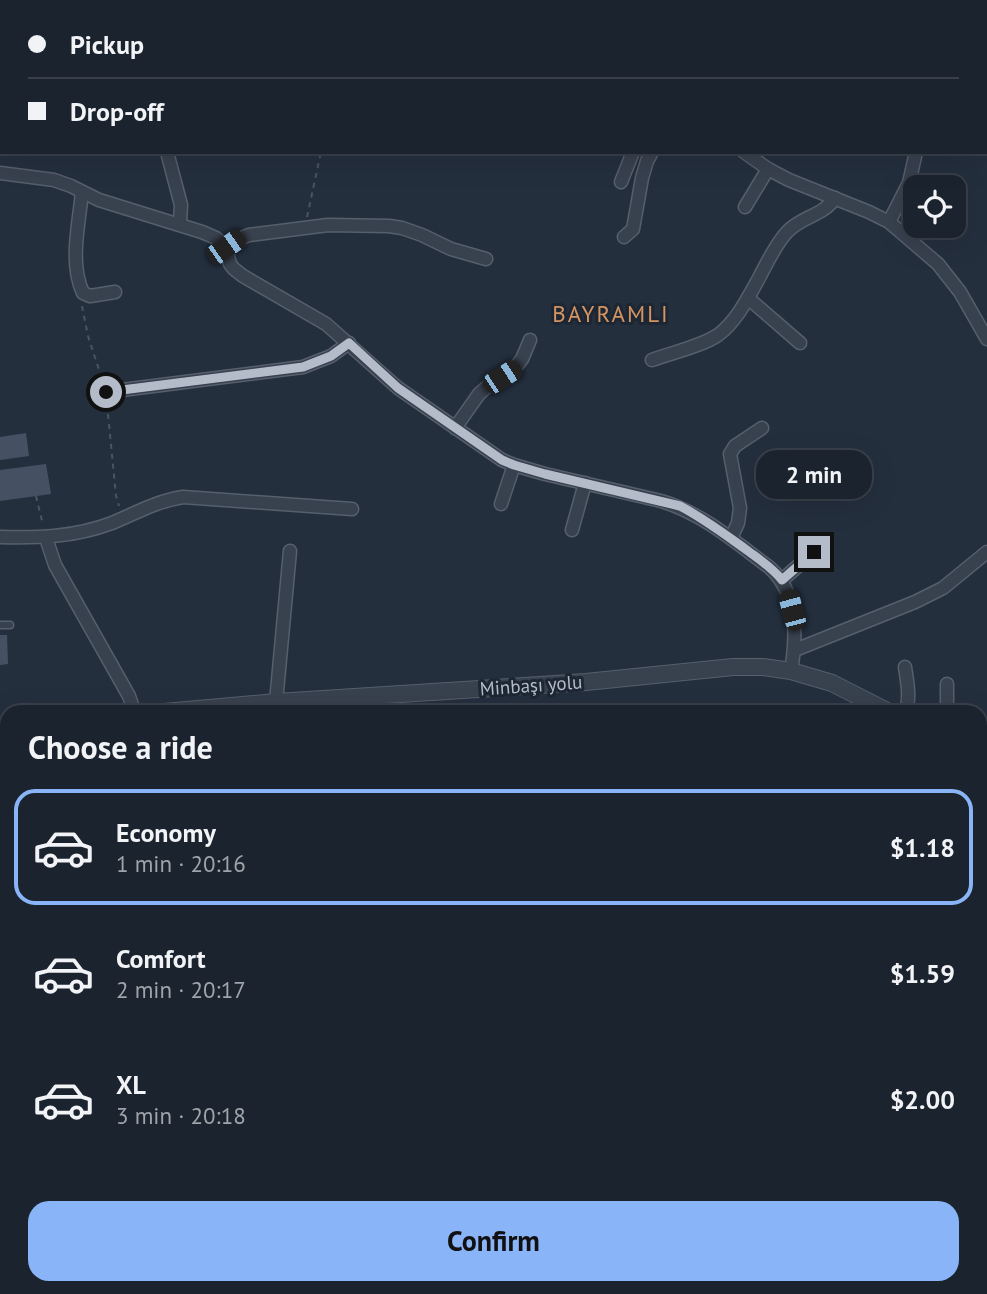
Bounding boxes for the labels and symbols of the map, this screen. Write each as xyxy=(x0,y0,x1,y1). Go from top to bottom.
car xyxy=(203,226,250,268)
district label: BAYRAMLI xyxy=(552,299,670,328)
car xyxy=(479,357,526,397)
route start xyxy=(90,376,122,408)
callout: 2 min xyxy=(756,450,872,500)
route end xyxy=(798,536,830,568)
car xyxy=(777,587,808,633)
street label: Minbaşı yolu xyxy=(479,669,583,701)

